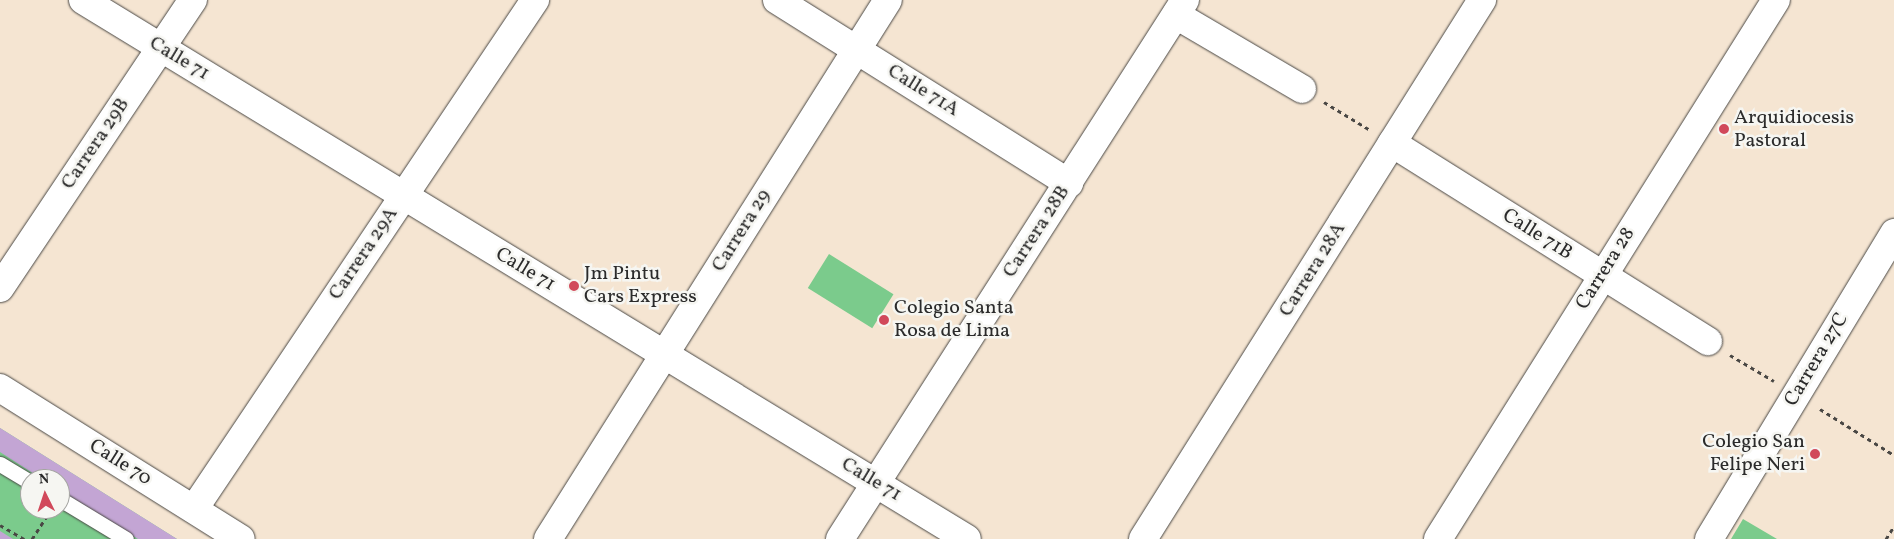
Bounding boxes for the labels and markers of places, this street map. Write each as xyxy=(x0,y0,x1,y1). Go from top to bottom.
place label: Arquidiocesis Pastoral xyxy=(1734,106,1854,153)
marker: Arquidiocesis Pastoral xyxy=(1718,123,1730,135)
place label: Jm Pintu Cars Express xyxy=(584,262,697,309)
marker: Jm Pintu Cars Express xyxy=(568,280,580,292)
place label: Colegio Santa Rosa de Lima xyxy=(894,296,1014,343)
marker: Colegio Santa Rosa de Lima xyxy=(878,314,890,326)
place label: Colegio San Felipe Neri xyxy=(1702,430,1805,477)
marker: Colegio San Felipe Neri xyxy=(1809,448,1821,460)

